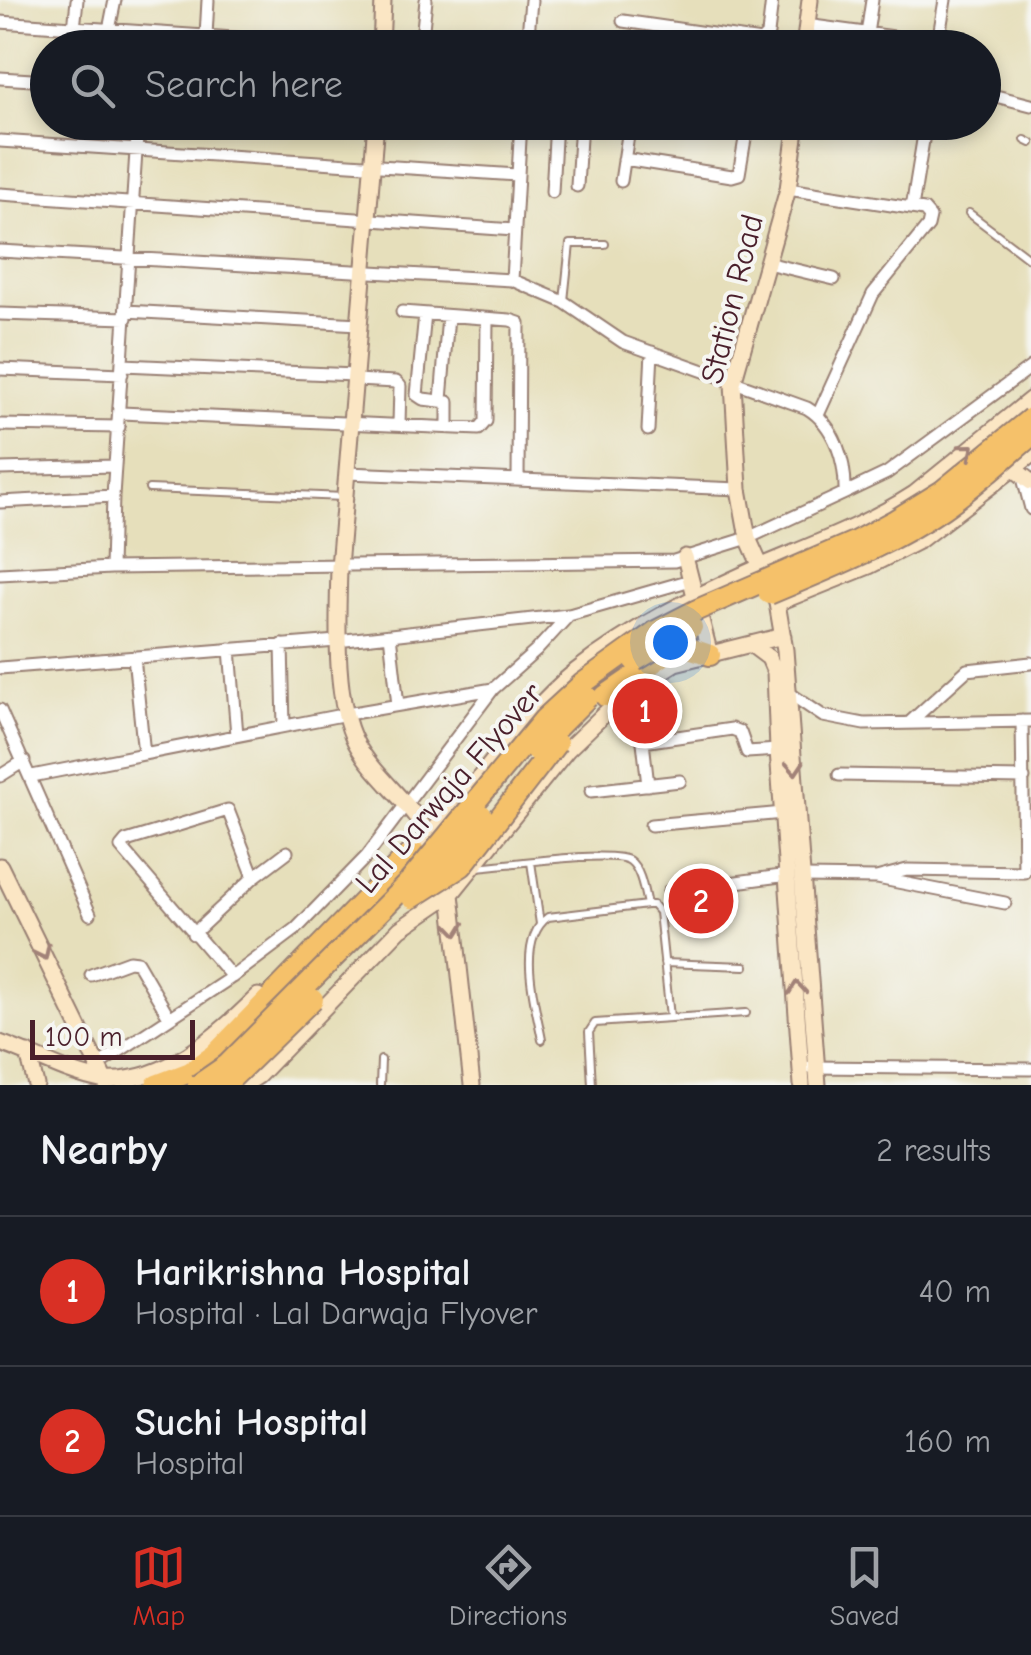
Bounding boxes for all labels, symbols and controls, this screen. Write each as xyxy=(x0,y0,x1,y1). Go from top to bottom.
search box xyxy=(30,30,1001,140)
icon: search xyxy=(65,58,120,113)
text: Search here xyxy=(145,63,343,107)
street label: Station Road xyxy=(693,210,771,388)
one-way arrow xyxy=(956,444,974,462)
your location xyxy=(645,617,696,668)
pin: 1 xyxy=(612,674,678,748)
street label: Lal Darwaja Flyover xyxy=(348,675,550,901)
one-way arrow xyxy=(784,760,805,776)
pin: 2 xyxy=(668,864,734,938)
one-way arrow xyxy=(445,922,466,938)
one-way arrow xyxy=(31,943,50,961)
one-way arrow xyxy=(786,979,808,995)
scale bar xyxy=(30,1015,195,1060)
text: 100 m xyxy=(45,1021,123,1053)
text: Nearby xyxy=(40,1126,167,1175)
text: 2 results xyxy=(876,1132,991,1169)
text: Harikrishna Hospital xyxy=(135,1251,471,1295)
text: 1 xyxy=(66,1273,79,1310)
text: 40 m xyxy=(919,1273,991,1310)
text: Hospital · Lal Darwaja Flyover xyxy=(135,1295,537,1332)
text: Suchi Hospital xyxy=(135,1401,368,1445)
text: 2 xyxy=(65,1423,80,1460)
text: 160 m xyxy=(904,1423,991,1460)
text: Hospital xyxy=(135,1445,244,1482)
tab: Map xyxy=(131,1540,186,1632)
tab: Directions xyxy=(449,1540,567,1632)
tab: Saved xyxy=(830,1540,900,1632)

